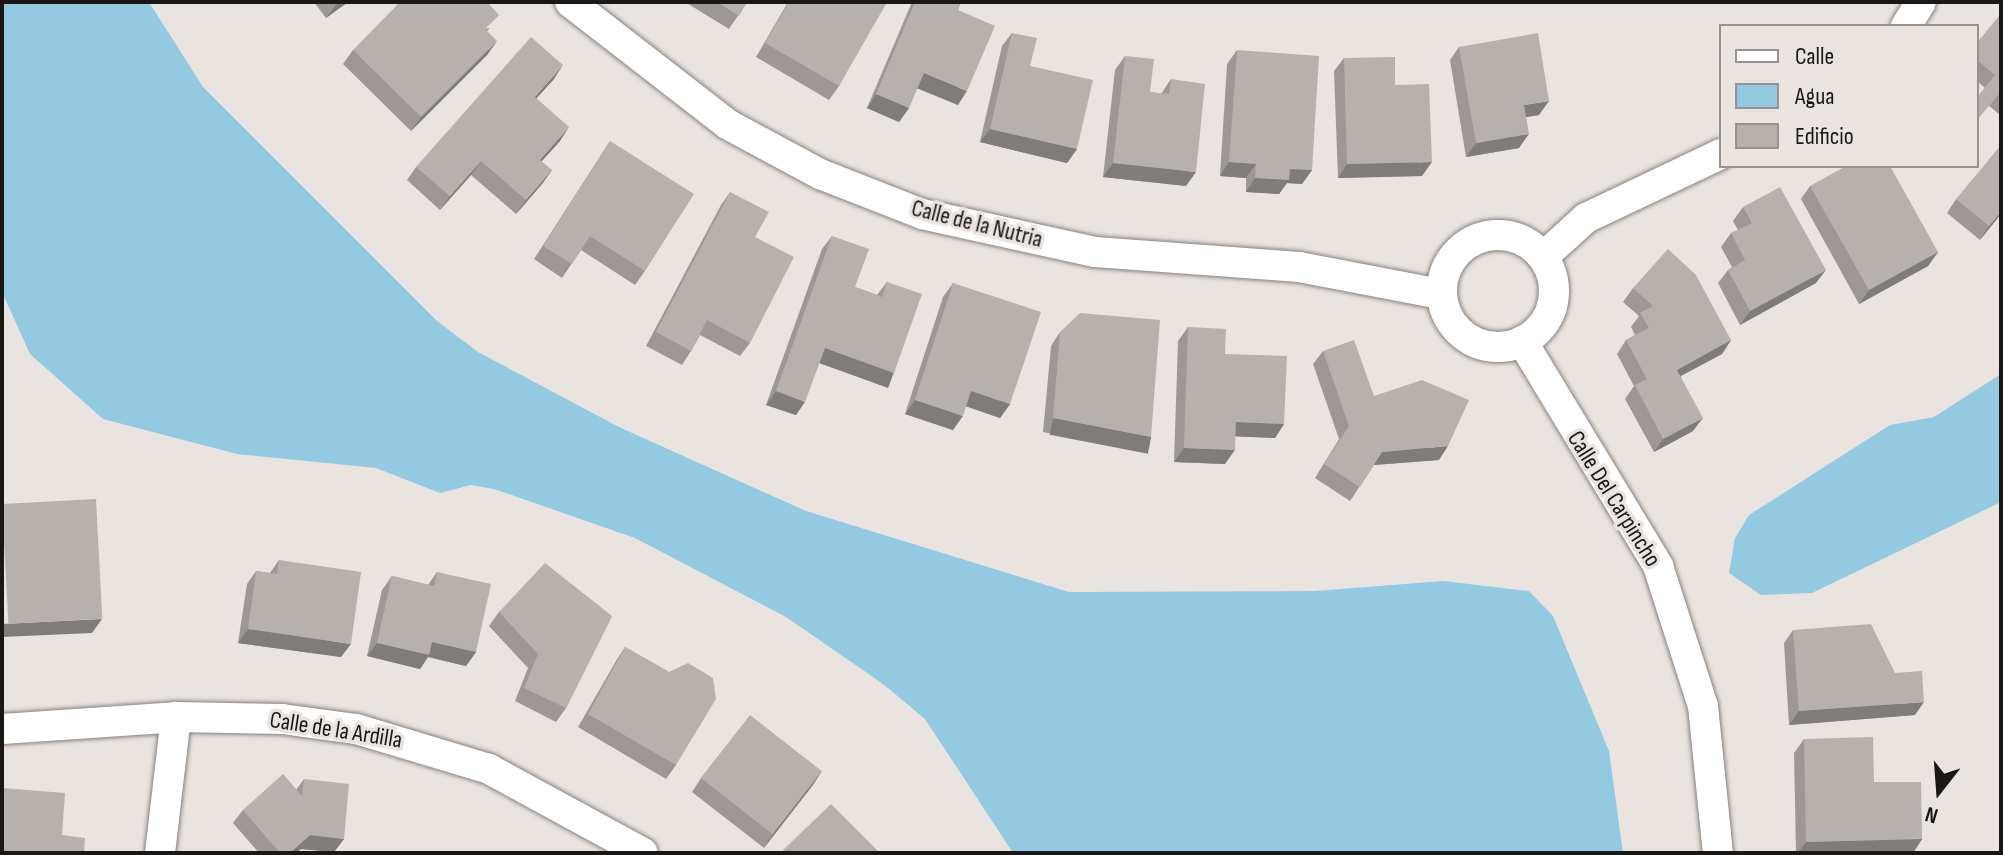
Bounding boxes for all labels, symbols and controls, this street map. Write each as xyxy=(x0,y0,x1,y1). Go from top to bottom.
legend xyxy=(1719,24,1979,168)
text: Calle xyxy=(1795,42,1834,71)
text: Agua xyxy=(1795,82,1834,111)
text: Edificio xyxy=(1795,122,1854,151)
street label: Calle de la Nutria xyxy=(908,194,1046,254)
street label: Calle Del Carpincho xyxy=(1561,426,1667,572)
street label: Calle de la Ardilla xyxy=(268,705,404,755)
north arrow xyxy=(1899,751,1979,831)
text: N xyxy=(1922,800,1941,829)

